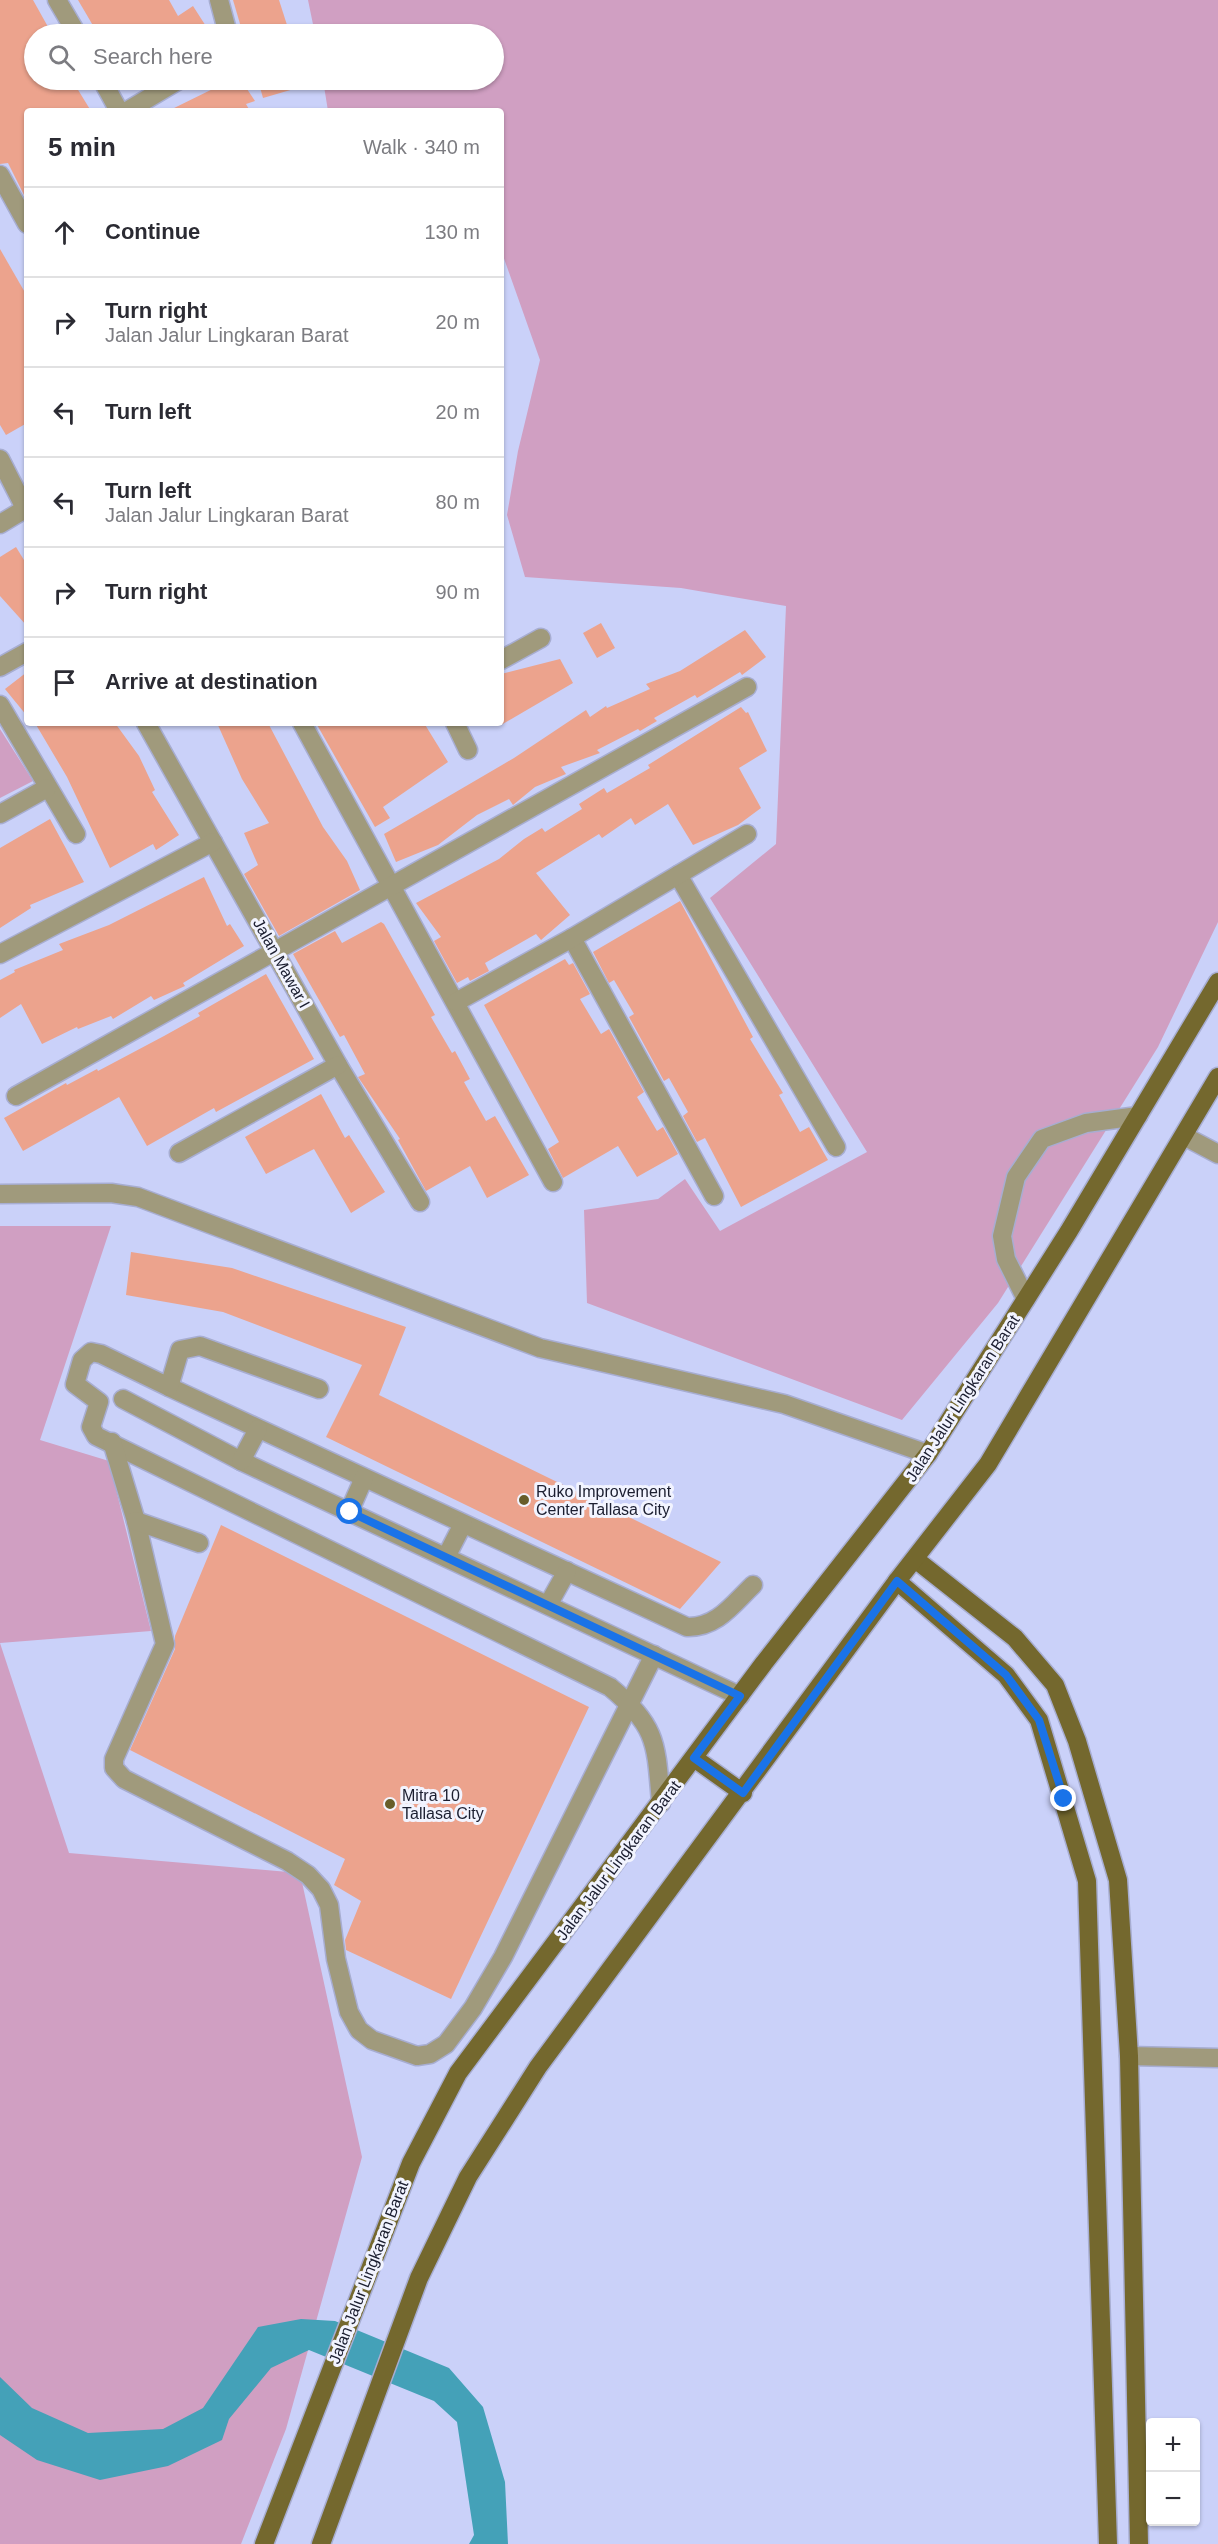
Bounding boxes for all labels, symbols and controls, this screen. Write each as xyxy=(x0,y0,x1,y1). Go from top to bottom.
search box xyxy=(24,24,504,90)
icon: search xyxy=(45,41,78,74)
text: Search here xyxy=(93,44,213,69)
text: 5 min xyxy=(48,132,116,162)
text: Walk · 340 m xyxy=(363,136,480,158)
icon: ahead xyxy=(48,216,81,249)
text: Continue xyxy=(105,219,200,244)
text: 130 m xyxy=(424,221,480,243)
text: Turn right xyxy=(105,298,207,323)
icon: right xyxy=(48,306,81,339)
text: 20 m xyxy=(436,311,480,333)
text: Jalan Jalur Lingkaran Barat xyxy=(105,324,348,346)
icon: left xyxy=(48,396,81,429)
text: Turn left xyxy=(105,399,191,424)
text: 20 m xyxy=(436,401,480,423)
text: Turn left xyxy=(105,478,191,503)
icon: left xyxy=(48,486,81,519)
text: 80 m xyxy=(436,491,480,513)
text: Jalan Jalur Lingkaran Barat xyxy=(105,504,348,526)
icon: right xyxy=(48,576,81,609)
text: Turn right xyxy=(105,579,207,604)
text: 90 m xyxy=(436,581,480,603)
icon: arrive xyxy=(48,666,81,699)
text: Arrive at destination xyxy=(105,669,318,694)
street label: Jalan Mawar I xyxy=(250,916,313,1011)
street label: Jalan Jalur Lingkaran Barat xyxy=(902,1311,1023,1485)
place label: Ruko Improvement Center Tallasa City xyxy=(536,1483,672,1518)
marker: Ruko Improvement Center Tallasa City xyxy=(517,1493,531,1507)
route start xyxy=(336,1498,362,1524)
street label: Jalan Jalur Lingkaran Barat xyxy=(553,1777,684,1943)
route end xyxy=(1050,1785,1076,1811)
place label: Mitra 10 Tallasa City xyxy=(402,1787,484,1822)
marker: Mitra 10 Tallasa City xyxy=(383,1797,397,1811)
street label: Jalan Jalur Lingkaran Barat xyxy=(326,2178,412,2366)
map controls xyxy=(1146,2418,1200,2526)
button: + xyxy=(1146,2418,1200,2472)
button: − xyxy=(1146,2472,1200,2526)

